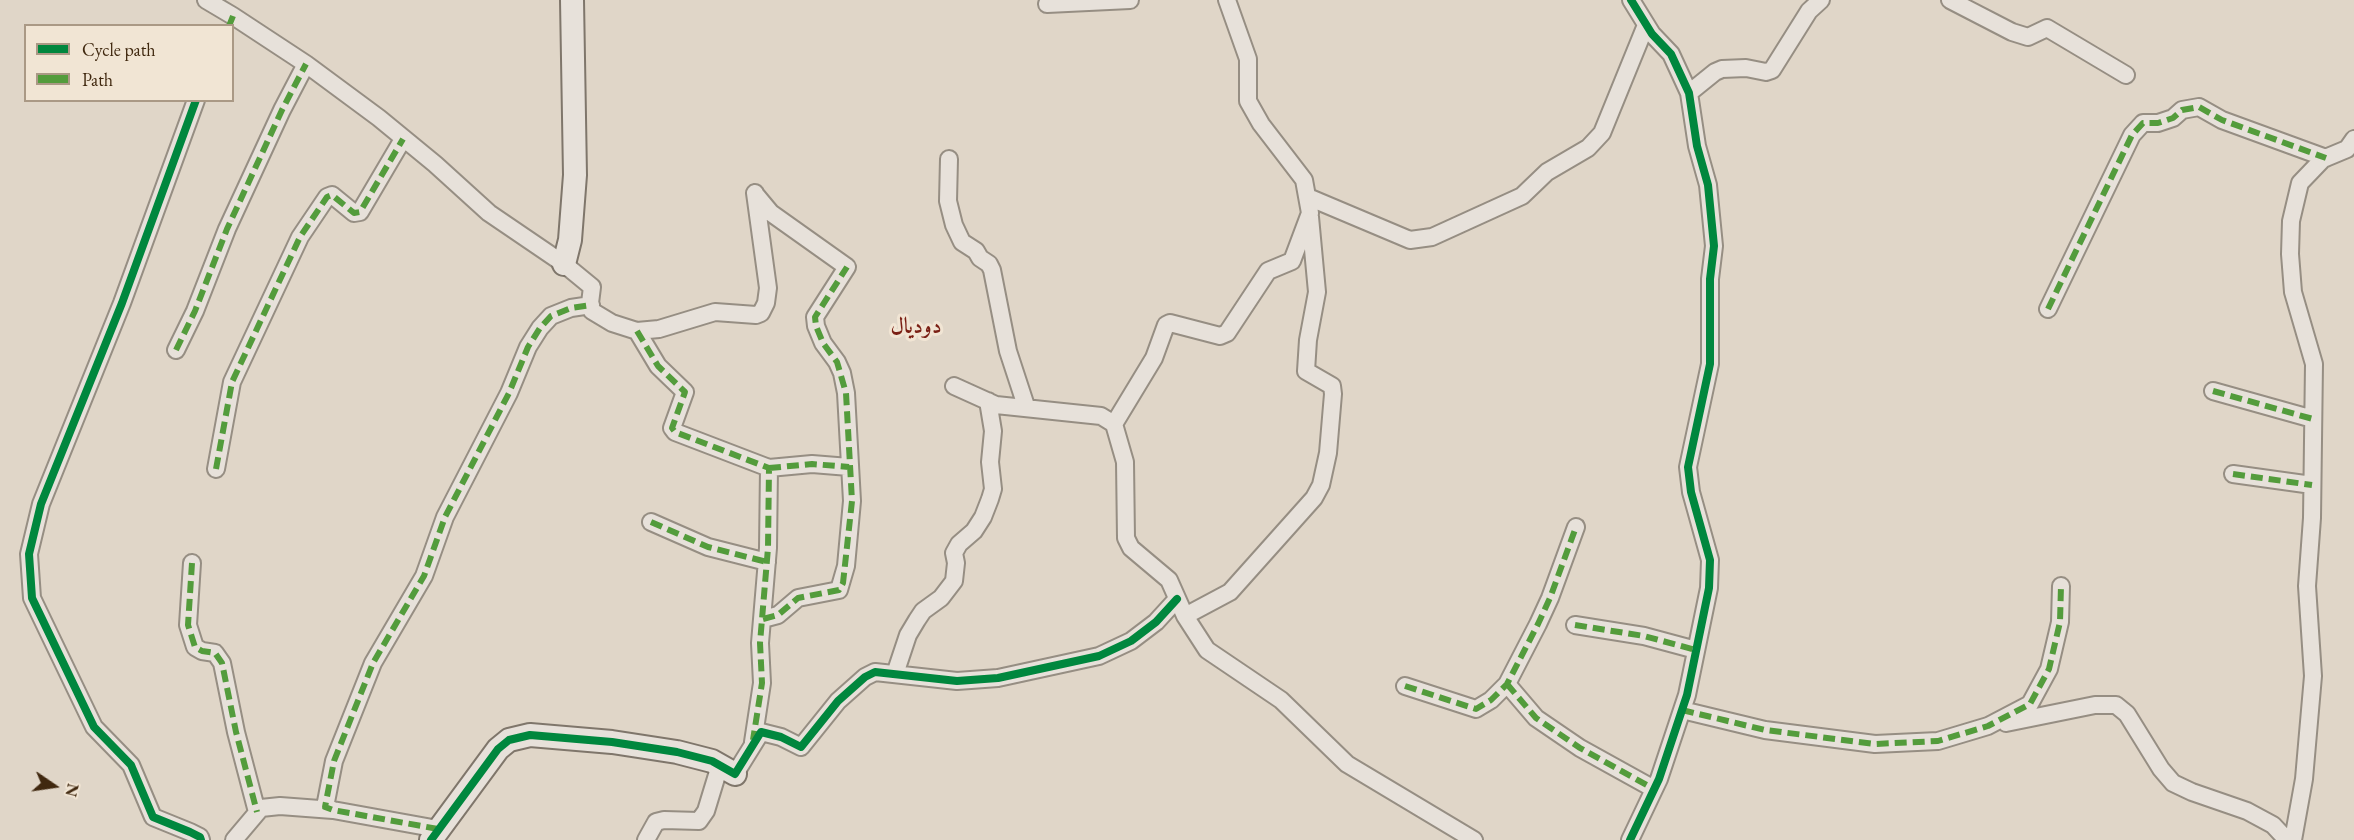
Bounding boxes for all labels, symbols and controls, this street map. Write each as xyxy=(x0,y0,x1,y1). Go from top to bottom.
legend xyxy=(24,24,234,102)
text: Cycle path xyxy=(82,38,156,61)
text: Path xyxy=(82,68,113,91)
district label: دودیال xyxy=(890,314,942,340)
north arrow xyxy=(24,756,84,816)
text: N xyxy=(60,781,84,799)

